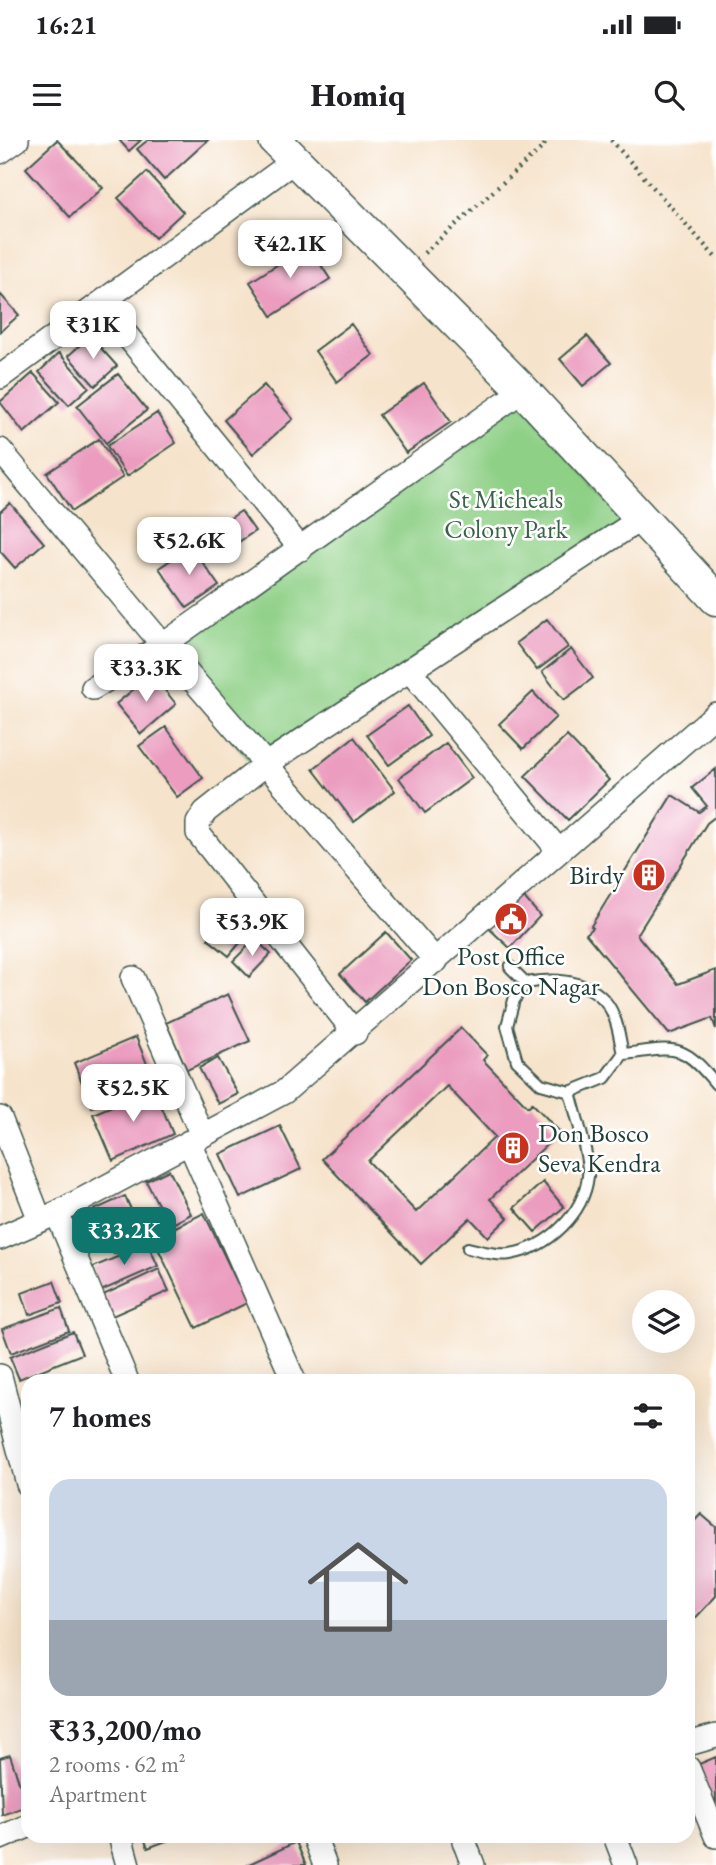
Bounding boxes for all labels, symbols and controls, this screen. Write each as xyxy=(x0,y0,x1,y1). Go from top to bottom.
text: 16:21 xyxy=(35,8,97,42)
text: Homiq xyxy=(311,74,405,116)
icon: menu xyxy=(28,76,66,114)
icon: search xyxy=(650,76,688,114)
pin: ₹42.1K xyxy=(233,220,347,280)
text: ₹42.1K xyxy=(254,228,326,258)
pin: ₹31K xyxy=(52,302,134,361)
text: ₹31K xyxy=(66,309,120,339)
park label: St Micheals Colony Park xyxy=(444,482,569,546)
pin: ₹52.6K xyxy=(132,518,246,577)
text: ₹52.6K xyxy=(153,525,225,555)
pin: ₹33.3K xyxy=(89,644,203,704)
text: ₹33.3K xyxy=(110,652,182,682)
building icon: Birdy xyxy=(630,856,668,894)
place label: Birdy xyxy=(569,858,625,892)
pin: ₹53.9K xyxy=(195,898,309,958)
public building icon: Post Office Don Bosco Nagar xyxy=(492,900,530,938)
text: ₹53.9K xyxy=(216,906,288,936)
place label: Post Office Don Bosco Nagar xyxy=(422,939,600,1003)
pin: ₹52.5K xyxy=(76,1065,190,1124)
text: ₹52.5K xyxy=(97,1072,169,1102)
place label: Don Bosco Seva Kendra xyxy=(538,1116,661,1180)
building icon: Don Bosco Seva Kendra xyxy=(494,1129,532,1167)
pin: ₹33.2K xyxy=(67,1208,181,1267)
text: ₹33.2K xyxy=(88,1215,160,1245)
map controls xyxy=(632,1290,695,1353)
button: layers xyxy=(632,1290,695,1353)
text: 7 homes xyxy=(49,1397,151,1436)
icon: filters xyxy=(629,1397,667,1435)
icon: home xyxy=(295,1524,421,1650)
text: ₹33,200/mo xyxy=(49,1710,201,1749)
text: 2 rooms · 62 m² xyxy=(49,1749,186,1779)
text: Apartment xyxy=(49,1779,147,1809)

